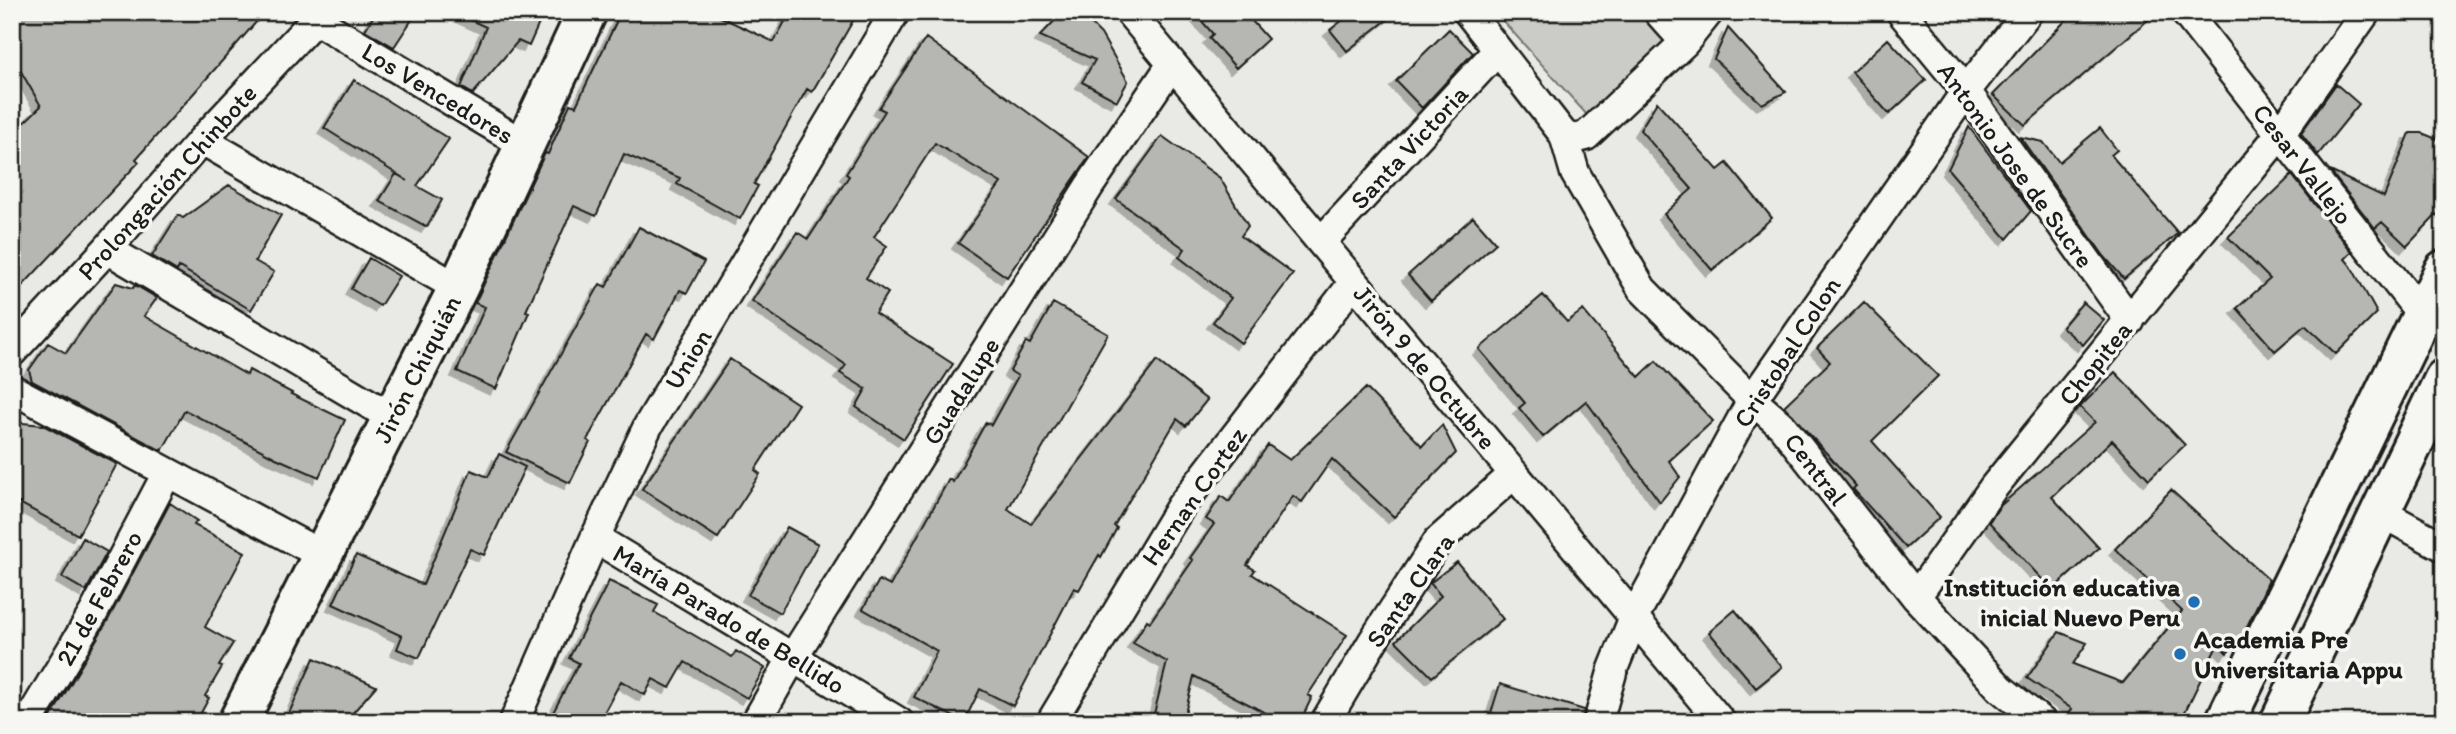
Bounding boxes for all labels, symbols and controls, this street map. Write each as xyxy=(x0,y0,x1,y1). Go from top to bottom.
street label: Los Vencedores xyxy=(356,35,520,151)
street label: Antonio Jose de Sucre xyxy=(1931,56,2101,274)
street label: Prolongación Chinbote xyxy=(70,77,264,287)
street label: Santa Victoria xyxy=(1343,78,1475,216)
street label: Cesar Vallejo xyxy=(2246,97,2360,231)
street label: Cristobal Colon xyxy=(1726,270,1848,433)
street label: Jirón 9 de Octubre xyxy=(1347,278,1503,456)
street label: Jirón Chiquián xyxy=(366,290,468,448)
street label: Chopitea xyxy=(2051,314,2139,412)
street label: Union xyxy=(657,323,719,395)
street label: Guadalupe xyxy=(915,331,1007,451)
street label: Hernan Cortez xyxy=(1134,420,1254,572)
street label: Central xyxy=(1778,426,1854,512)
street label: 21 de Febrero xyxy=(49,525,149,671)
street label: Santa Clara xyxy=(1359,526,1461,654)
street label: María Parado de Bellido xyxy=(607,537,851,701)
place label: Institución educativa inicial Nuevo Peru xyxy=(1944,571,2181,633)
marker: Institución educativa inicial Nuevo Peru xyxy=(2186,594,2202,610)
place label: Academia Pre Universitaria Appu xyxy=(2193,623,2403,685)
marker: Academia Pre Universitaria Appu xyxy=(2172,646,2188,662)

